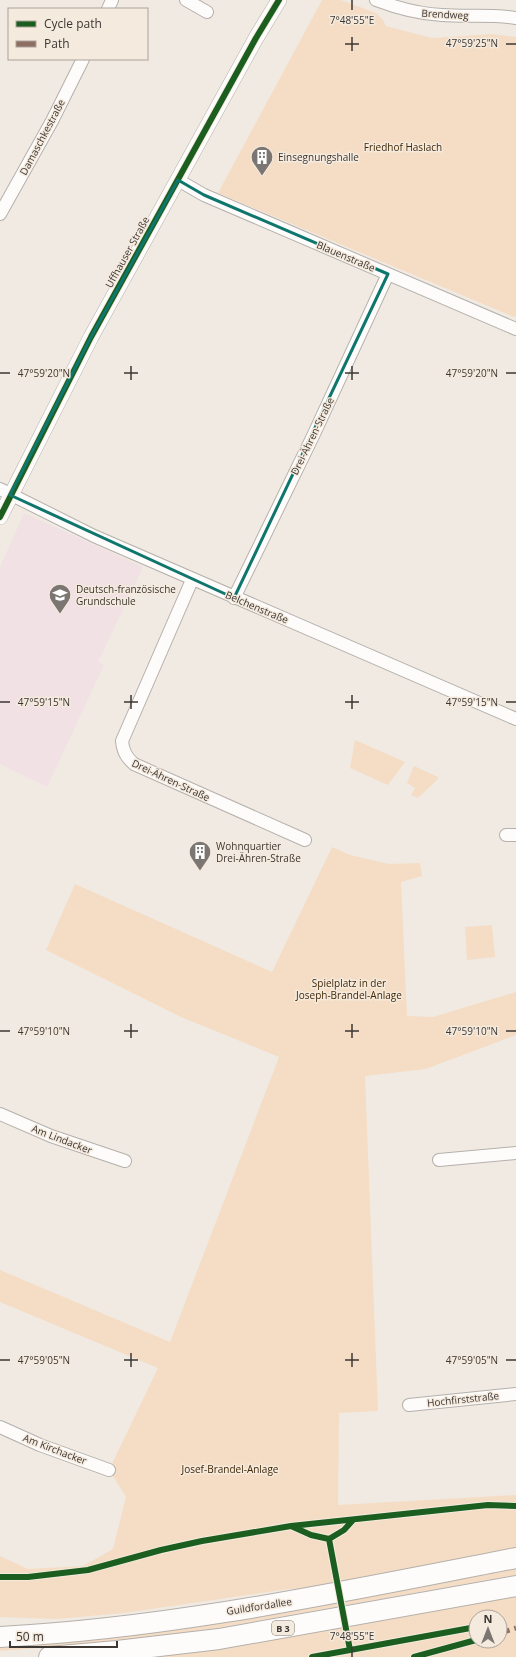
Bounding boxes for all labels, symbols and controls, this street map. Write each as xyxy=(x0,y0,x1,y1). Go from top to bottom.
street label: Brendweg xyxy=(421,6,470,22)
legend xyxy=(8,8,148,60)
text: 7°48'55"E xyxy=(330,13,374,27)
text: Cycle path xyxy=(44,15,102,32)
text: Path xyxy=(44,35,70,52)
text: 47°59'25"N xyxy=(446,36,498,50)
street label: Damaschkestraße xyxy=(16,96,68,177)
park label: Friedhof Haslach xyxy=(364,140,442,154)
building icon: Einsegnungshalle xyxy=(249,144,275,177)
place label: Einsegnungshalle xyxy=(278,150,359,164)
street label: Uffhauser Straße xyxy=(102,214,153,290)
street label: Blauenstraße xyxy=(315,237,378,275)
text: 47°59'20"N xyxy=(18,366,70,380)
text: 47°59'20"N xyxy=(446,366,498,380)
street label: Drei-Ähren-Straße xyxy=(287,395,337,477)
school or university icon: Deutsch-französische Grundschule xyxy=(47,582,73,615)
place label: Deutsch-französische Grundschule xyxy=(76,582,176,608)
street label: Belchenstraße xyxy=(223,587,291,627)
text: 47°59'15"N xyxy=(18,695,70,709)
text: 47°59'15"N xyxy=(446,695,498,709)
street label: Drei-Ähren-Straße xyxy=(130,756,213,804)
building icon: Wohnquartier Drei-Ähren-Straße xyxy=(187,839,213,872)
place label: Wohnquartier Drei-Ähren-Straße xyxy=(216,839,301,865)
park label: Spielplatz in der Joseph-Brandel-Anlage xyxy=(295,976,402,1002)
text: 47°59'10"N xyxy=(18,1024,70,1038)
text: 47°59'10"N xyxy=(446,1024,498,1038)
street label: Am Lindacker xyxy=(30,1121,94,1157)
text: 47°59'05"N xyxy=(18,1353,70,1367)
text: 47°59'05"N xyxy=(446,1353,498,1367)
street label: Hochfirststraße xyxy=(426,1388,500,1410)
street label: Am Kirchacker xyxy=(21,1430,89,1468)
park label: Josef-Brandel-Anlage xyxy=(181,1462,279,1476)
street label: Guildfordallee xyxy=(225,1594,293,1618)
north arrow xyxy=(468,1609,508,1649)
text: N xyxy=(484,1611,492,1626)
road number: B 3 xyxy=(272,1621,294,1635)
scale bar xyxy=(10,1623,117,1649)
text: 50 m xyxy=(16,1628,44,1645)
text: 7°48'55"E xyxy=(330,1629,374,1643)

